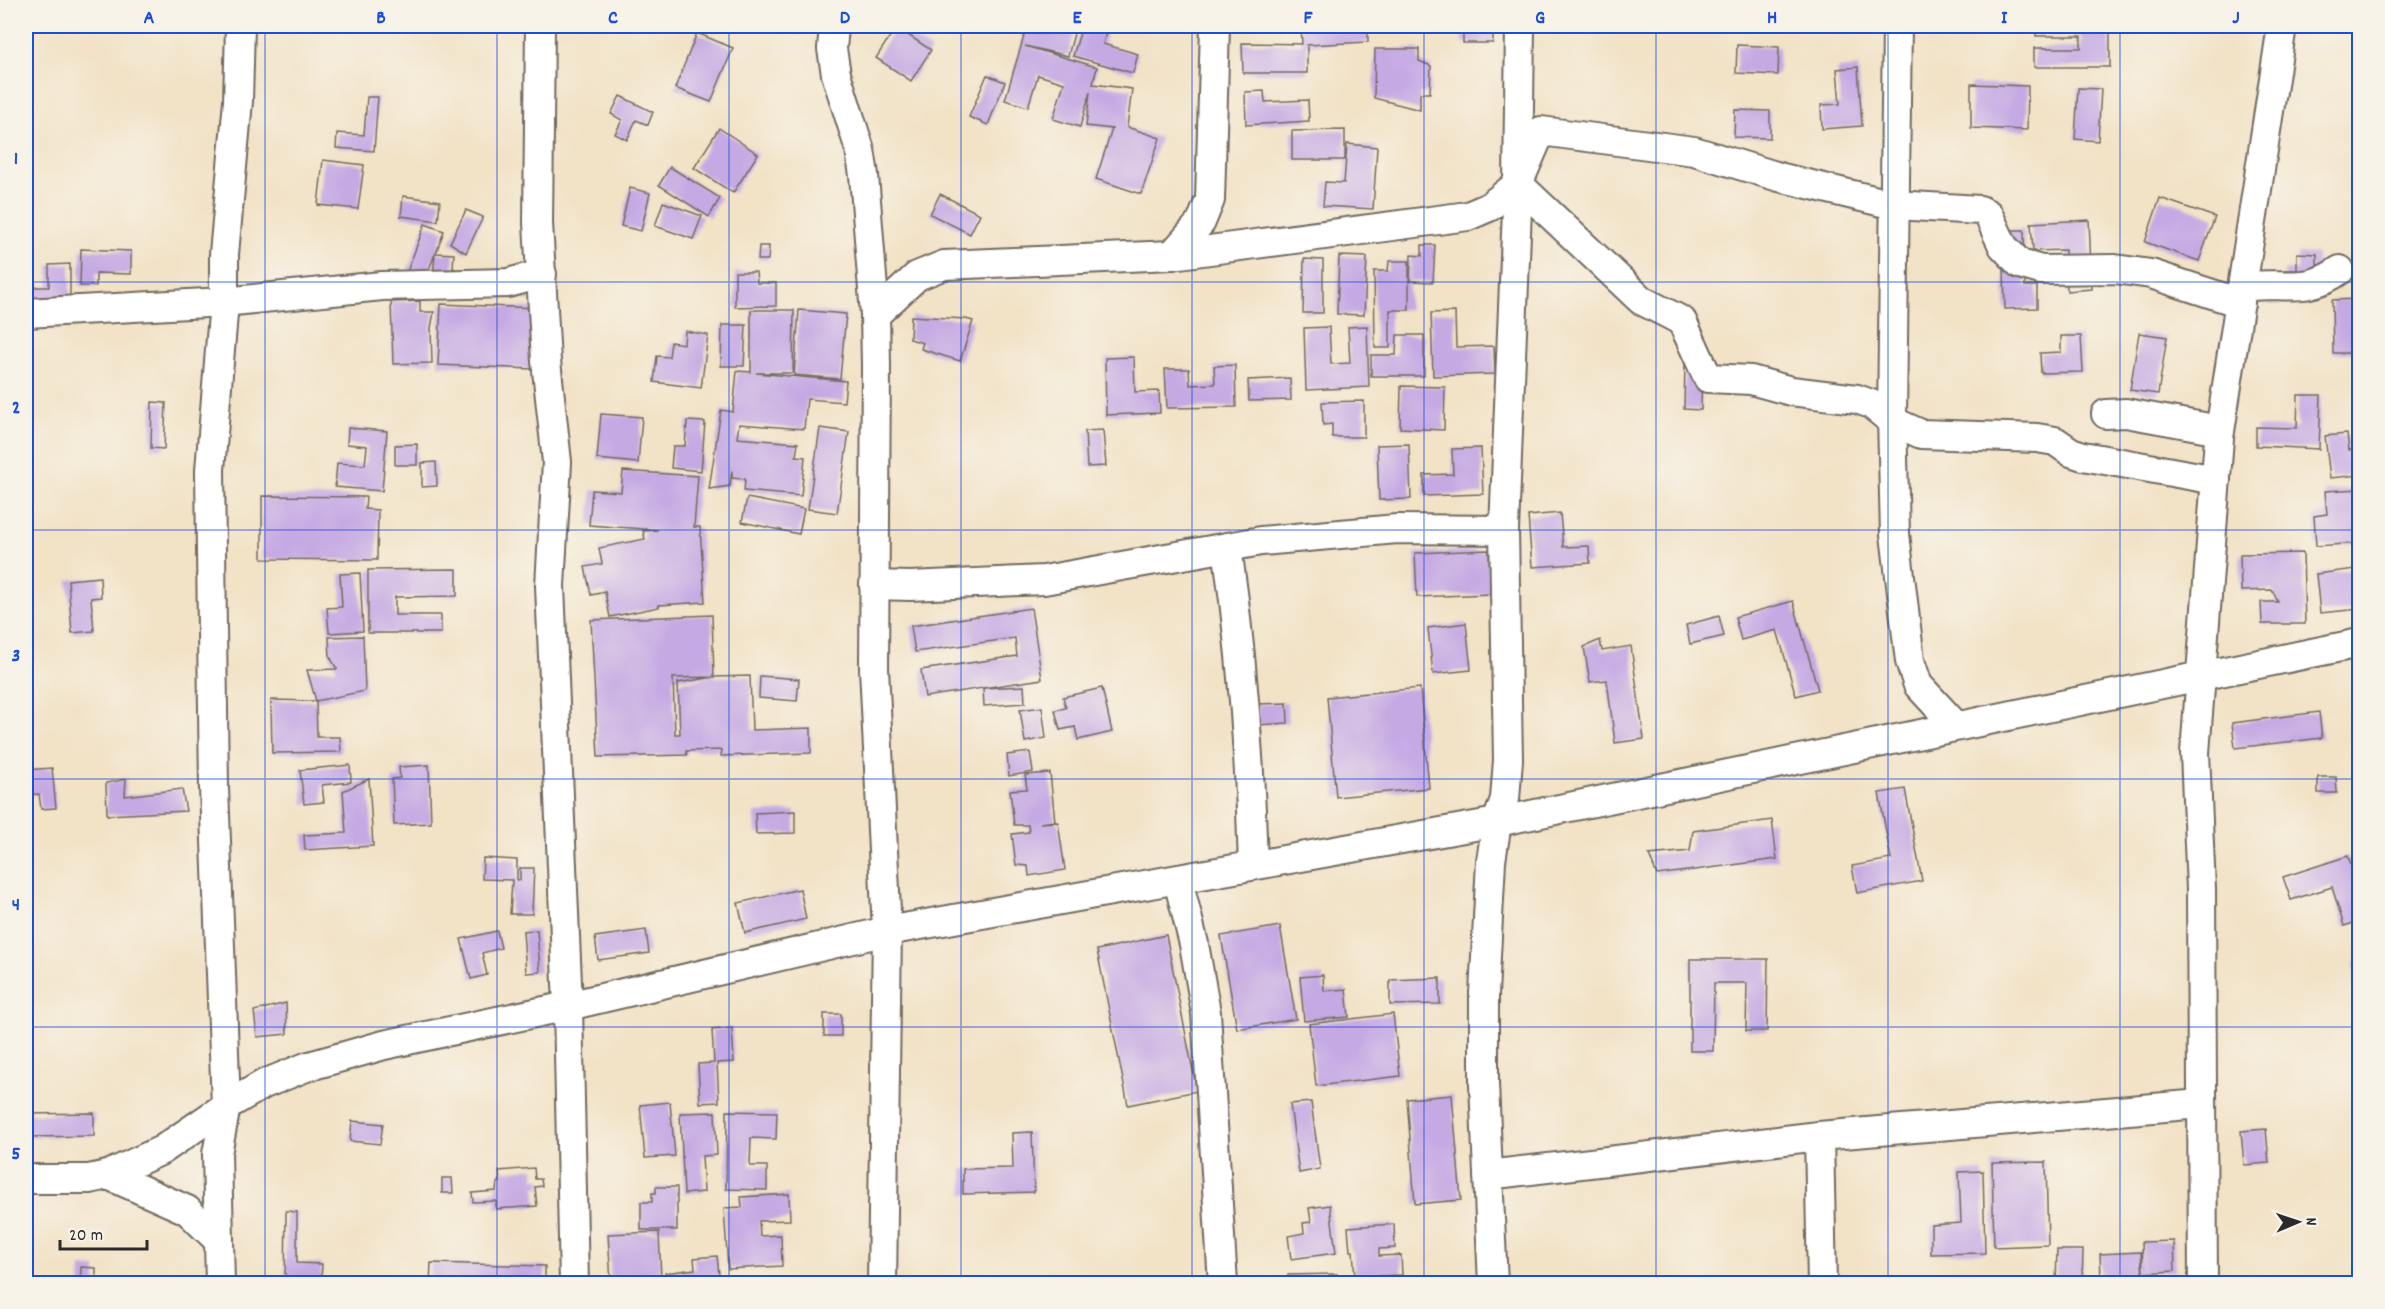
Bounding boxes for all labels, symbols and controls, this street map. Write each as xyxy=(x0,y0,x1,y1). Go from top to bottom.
text: A xyxy=(144,5,155,33)
text: B xyxy=(376,5,386,33)
text: C xyxy=(608,5,618,33)
text: D xyxy=(840,5,851,33)
text: E xyxy=(1072,5,1082,33)
text: F xyxy=(1304,5,1314,33)
text: G xyxy=(1535,5,1545,33)
text: H xyxy=(1767,5,1777,33)
text: I xyxy=(2001,5,2008,33)
text: J xyxy=(2232,5,2240,33)
text: 1 xyxy=(14,146,18,174)
text: 2 xyxy=(12,395,20,423)
text: 3 xyxy=(12,643,20,671)
text: 4 xyxy=(12,892,20,920)
text: 5 xyxy=(11,1141,21,1169)
north arrow xyxy=(2268,1192,2328,1252)
scale bar xyxy=(60,1213,147,1251)
text: N xyxy=(2299,1217,2322,1226)
text: 20 m xyxy=(69,1224,103,1249)

